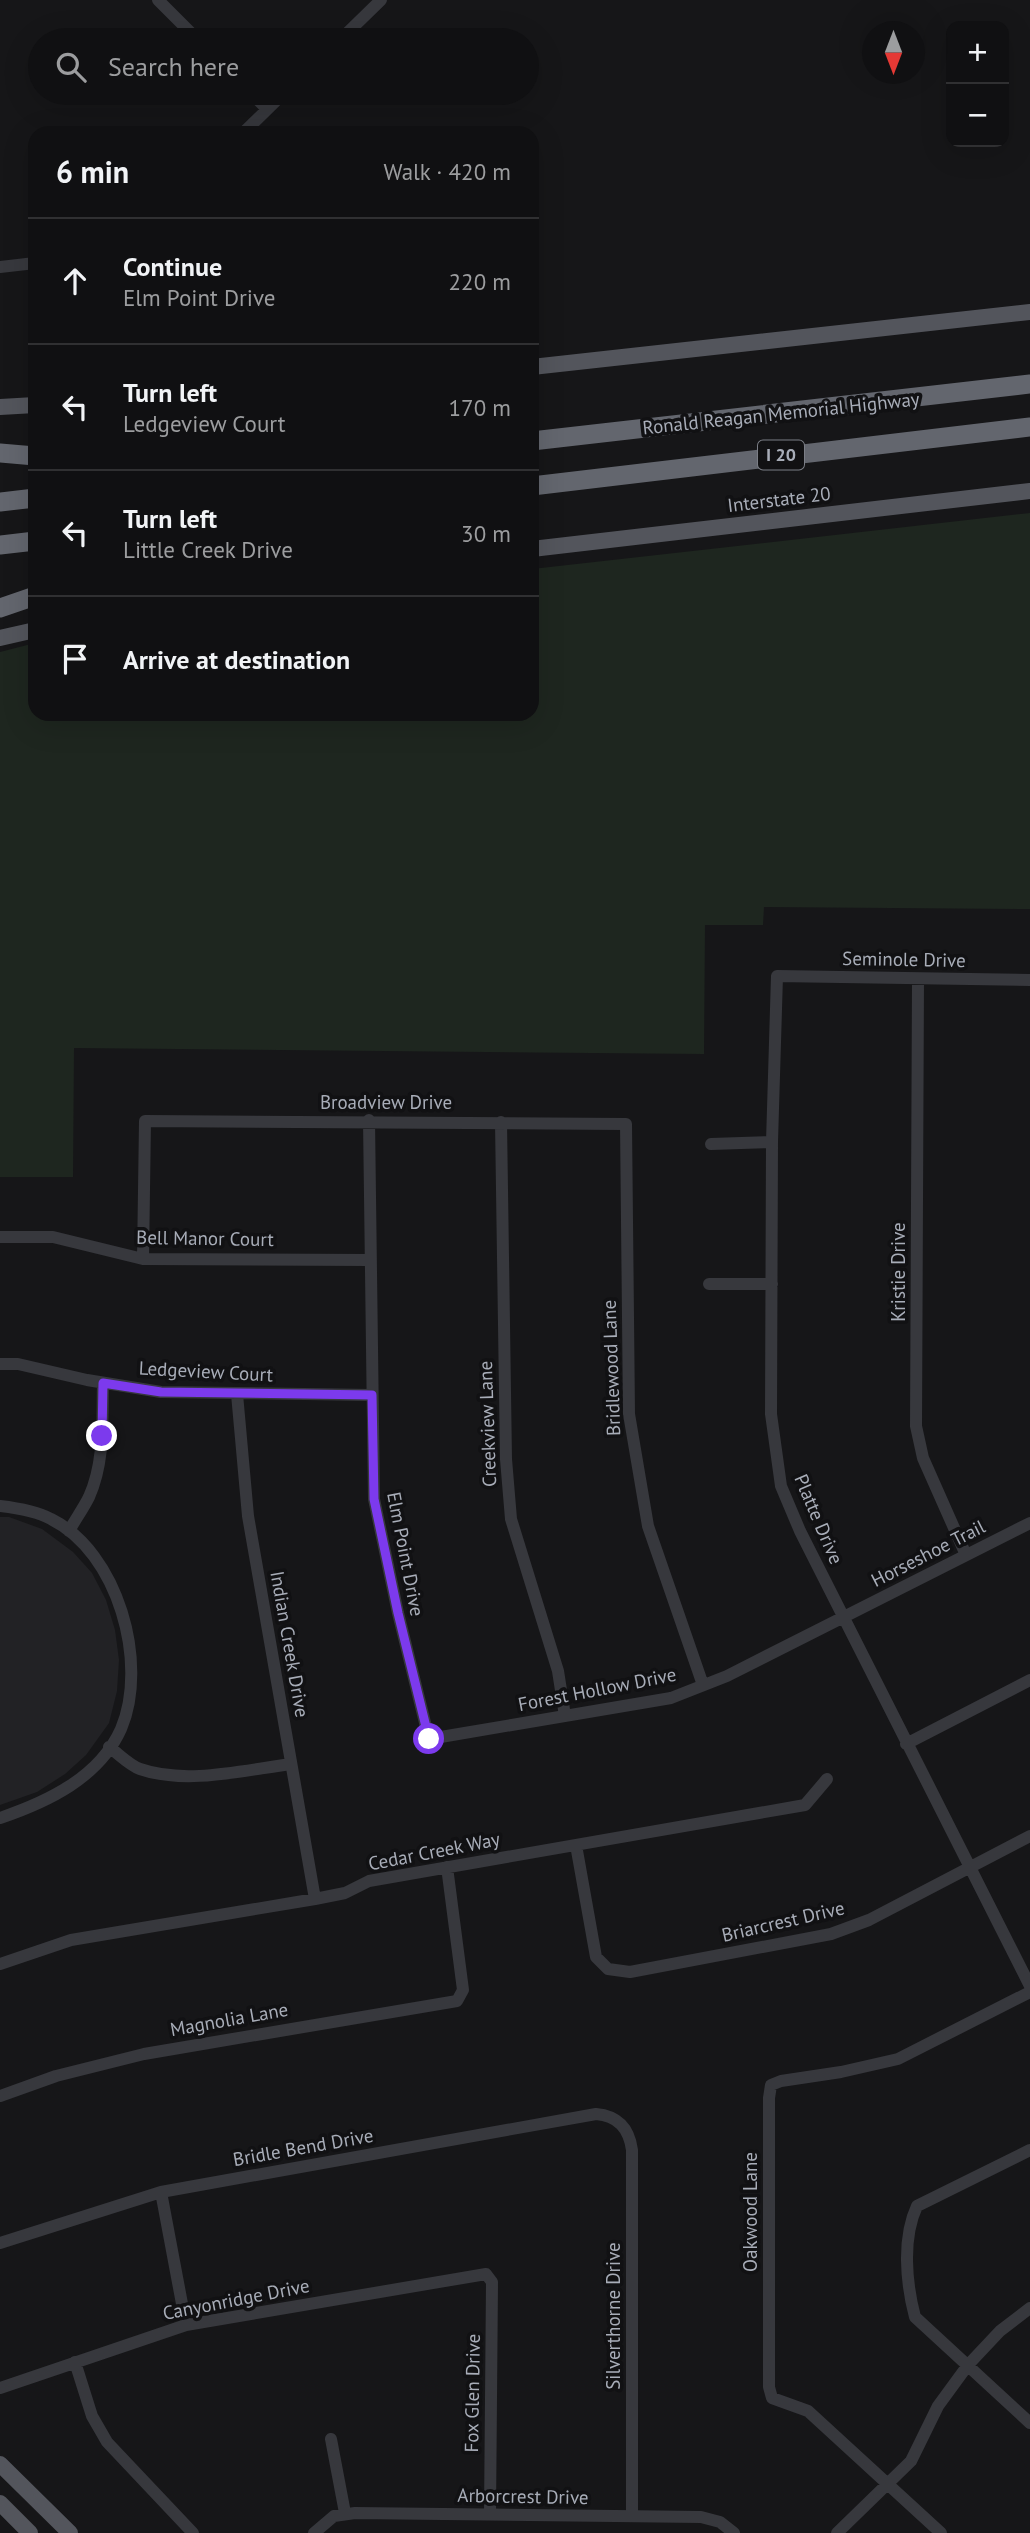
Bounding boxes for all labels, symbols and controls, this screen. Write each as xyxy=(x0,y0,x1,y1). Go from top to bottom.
north arrow xyxy=(862,21,925,84)
map controls xyxy=(946,21,1009,147)
button: + xyxy=(946,21,1009,84)
search box xyxy=(28,28,539,105)
icon: search xyxy=(52,48,90,86)
text: Search here xyxy=(108,50,239,83)
button: − xyxy=(946,84,1009,147)
text: 6 min xyxy=(56,152,129,191)
text: Walk · 420 m xyxy=(384,157,511,186)
text: Continue xyxy=(123,250,222,283)
icon: ahead xyxy=(56,262,94,300)
text: 220 m xyxy=(449,267,511,296)
text: Elm Point Drive xyxy=(123,283,275,312)
text: Turn left xyxy=(123,376,217,409)
street label: Ronald Reagan Memorial Highway xyxy=(641,387,921,439)
icon: left xyxy=(56,388,94,426)
text: 170 m xyxy=(449,393,511,422)
text: Ledgeview Court xyxy=(123,409,286,438)
road number: I 20 xyxy=(758,440,804,470)
street label: Interstate 20 xyxy=(726,481,832,517)
text: Turn left xyxy=(123,502,217,535)
icon: left xyxy=(56,514,94,552)
text: 30 m xyxy=(461,519,511,548)
text: Little Creek Drive xyxy=(123,535,293,564)
icon: arrive xyxy=(56,640,94,678)
text: Arrive at destination xyxy=(123,643,350,676)
street label: Seminole Drive xyxy=(842,946,966,972)
street label: Broadview Drive xyxy=(320,1090,452,1114)
street label: Kristie Drive xyxy=(886,1222,910,1322)
street label: Bell Manor Court xyxy=(136,1225,275,1251)
street label: Bridlewood Lane xyxy=(597,1300,625,1436)
street label: Ledgeview Court xyxy=(138,1356,274,1387)
street label: Creekview Lane xyxy=(473,1360,501,1488)
route end xyxy=(86,1420,117,1451)
street label: Platte Drive xyxy=(789,1470,849,1568)
street label: Elm Point Drive xyxy=(382,1490,430,1618)
street label: Horseshoe Trail xyxy=(867,1514,989,1592)
street label: Indian Creek Drive xyxy=(265,1569,315,1719)
street label: Forest Hollow Drive xyxy=(516,1662,678,1716)
route start xyxy=(413,1723,444,1754)
street label: Cedar Creek Way xyxy=(366,1826,502,1876)
street label: Briarcrest Drive xyxy=(719,1895,847,1947)
street label: Magnolia Lane xyxy=(168,1997,290,2041)
street label: Bridle Bend Drive xyxy=(231,2123,375,2171)
street label: Oakwood Lane xyxy=(738,2152,762,2272)
street label: Silverthorne Drive xyxy=(601,2242,625,2390)
street label: Canyonridge Drive xyxy=(161,2273,311,2325)
street label: Fox Glen Drive xyxy=(459,2333,485,2453)
street label: Arborcrest Drive xyxy=(457,2483,589,2509)

